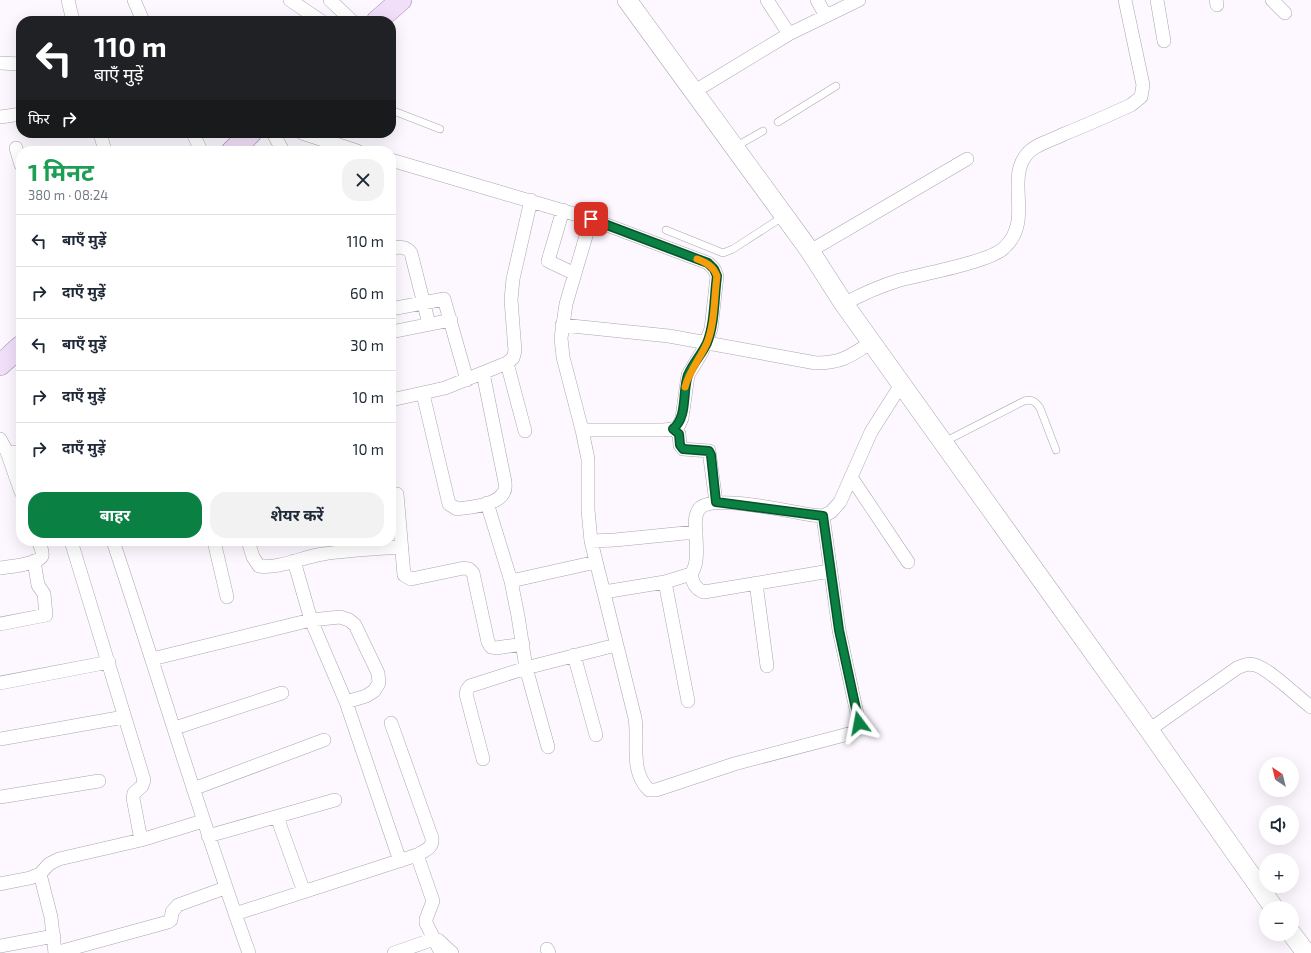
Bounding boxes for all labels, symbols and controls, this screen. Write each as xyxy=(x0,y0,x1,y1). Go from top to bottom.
text: 110 m xyxy=(94,29,167,63)
icon: left xyxy=(28,32,80,84)
text: बाएँ मुड़ें xyxy=(94,63,143,85)
icon: right xyxy=(58,108,80,130)
text: फिर xyxy=(28,109,50,127)
text: 1 मिनट xyxy=(28,157,94,186)
button: close xyxy=(342,159,384,201)
text: 380 m · 08:24 xyxy=(28,187,108,203)
pin xyxy=(574,202,608,236)
icon: arrive xyxy=(580,208,602,230)
icon: left xyxy=(28,230,50,252)
text: बाएँ मुड़ें xyxy=(62,230,106,248)
text: 110 m xyxy=(347,232,384,250)
icon: right xyxy=(28,282,50,304)
text: दाएँ मुड़ें xyxy=(62,282,106,300)
text: 60 m xyxy=(350,284,384,302)
icon: left xyxy=(28,334,50,356)
text: बाएँ मुड़ें xyxy=(62,334,106,352)
text: 30 m xyxy=(350,336,384,354)
icon: right xyxy=(28,386,50,408)
text: दाएँ मुड़ें xyxy=(62,386,106,404)
text: 10 m xyxy=(352,388,384,406)
icon: right xyxy=(28,438,50,460)
text: दाएँ मुड़ें xyxy=(62,438,106,456)
text: 10 m xyxy=(352,440,384,458)
button: बाहर xyxy=(28,492,202,538)
button: शेयर करें xyxy=(210,492,384,538)
position arrow xyxy=(838,702,880,744)
north arrow xyxy=(1259,757,1299,797)
map controls xyxy=(1259,757,1299,941)
button: sound xyxy=(1259,805,1299,845)
button: + xyxy=(1259,853,1299,893)
button: − xyxy=(1259,901,1299,941)

